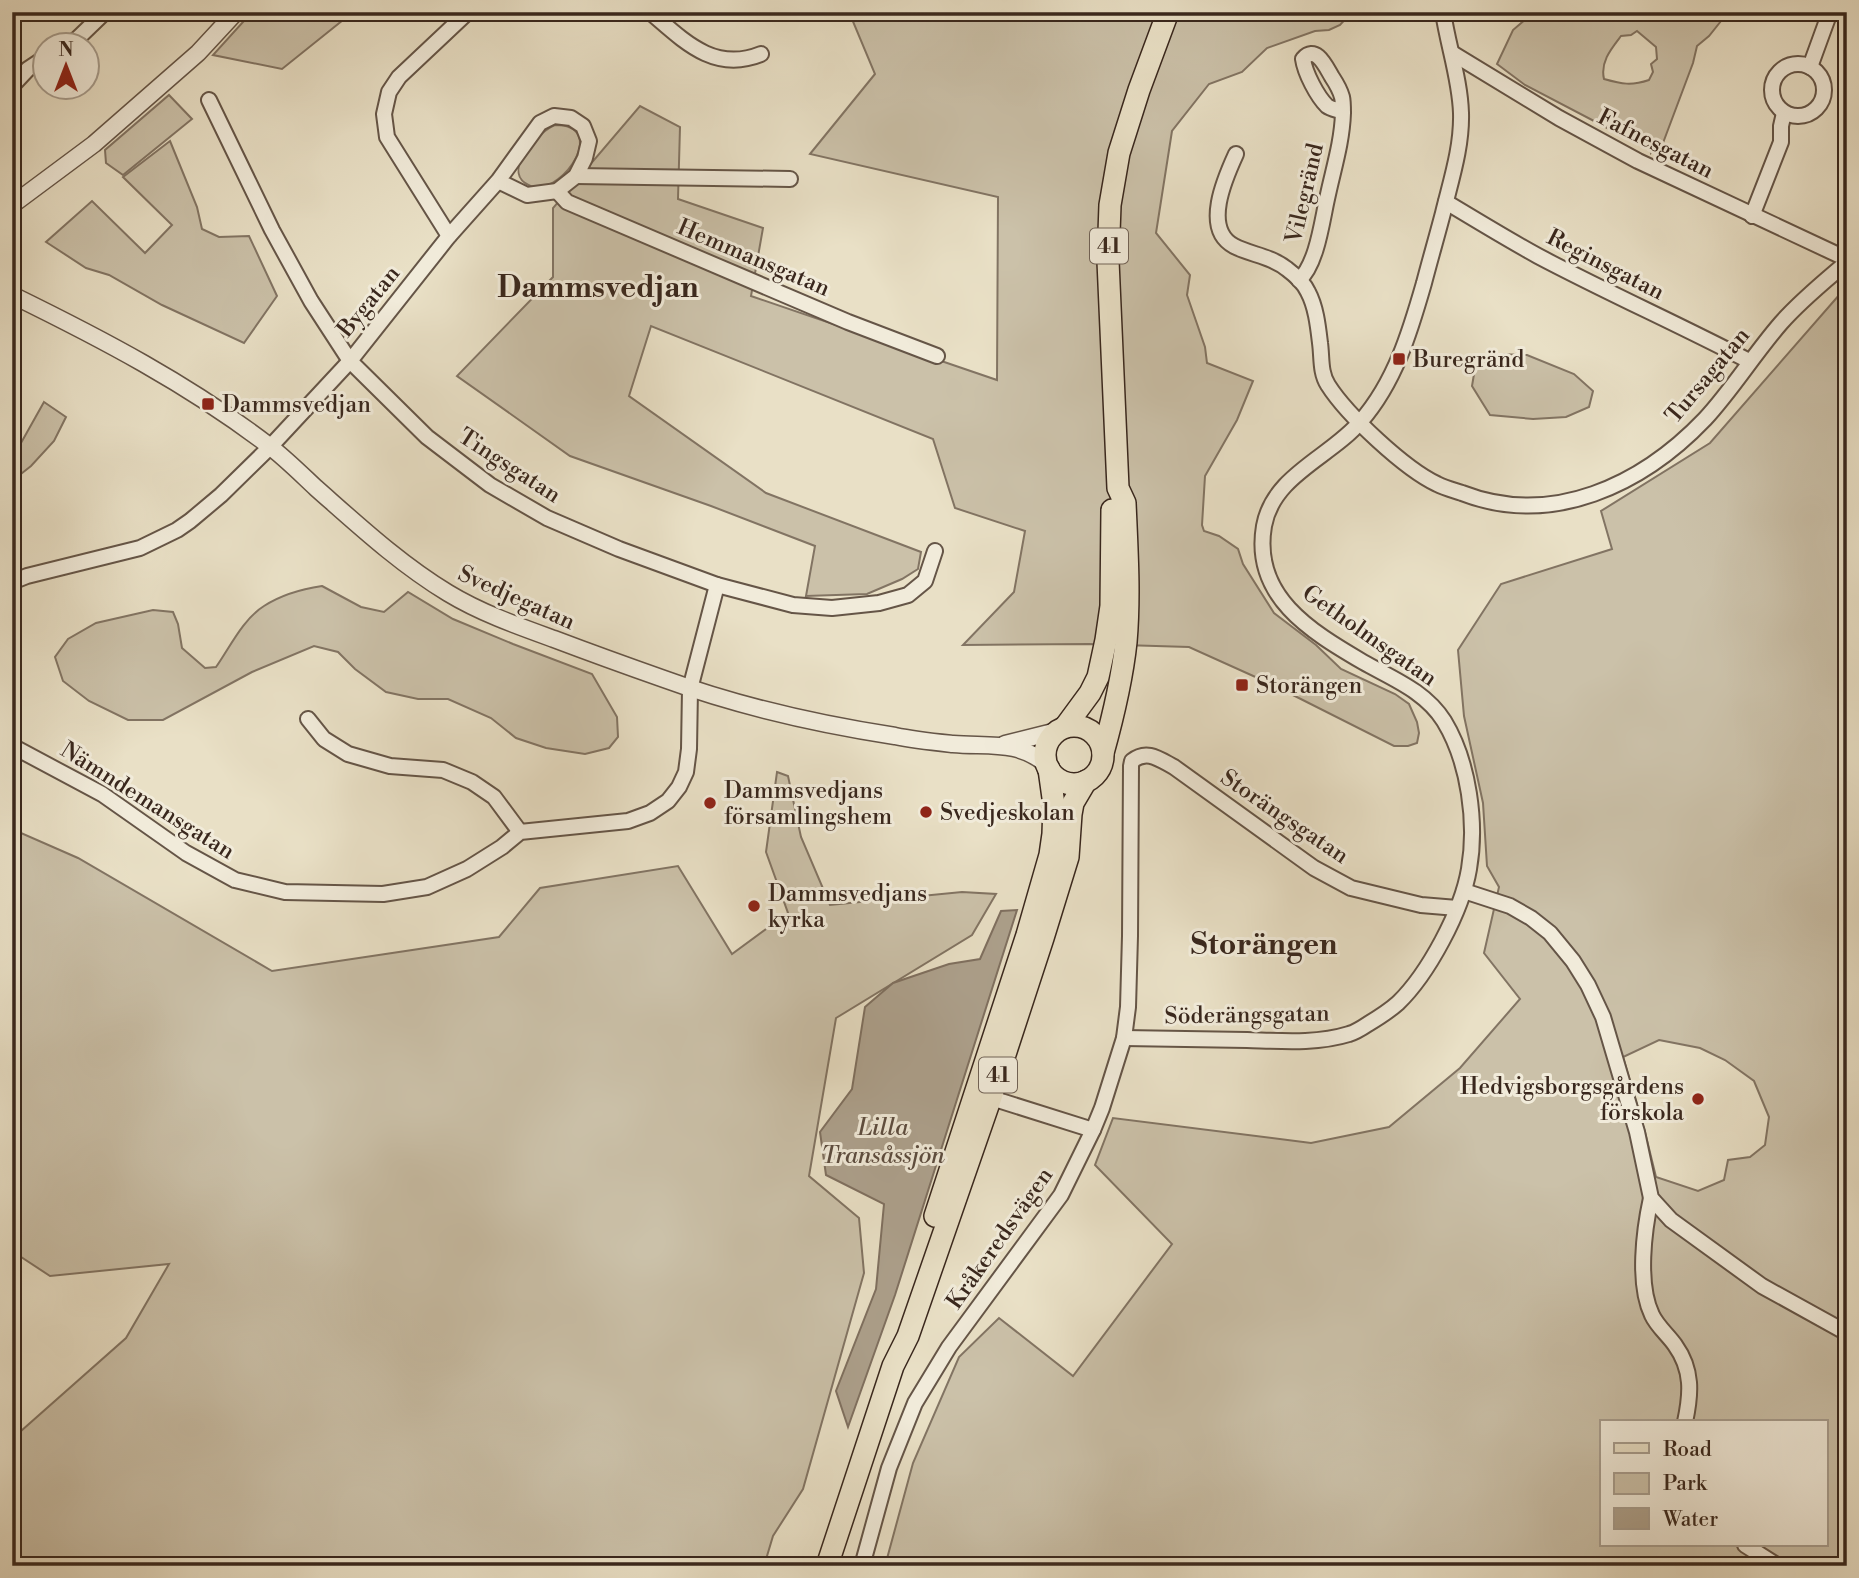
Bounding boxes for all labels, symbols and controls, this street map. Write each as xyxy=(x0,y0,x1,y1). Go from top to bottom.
north arrow xyxy=(32,32,102,102)
text: N xyxy=(58,38,74,62)
street label: Fafnesgatan xyxy=(1593,103,1718,185)
street label: Vilegränd xyxy=(1280,140,1330,247)
street label: Hemmansgatan xyxy=(673,213,834,303)
street label: Reginsgatan xyxy=(1542,223,1669,307)
road number: 41 xyxy=(1090,229,1128,264)
street label: Bygatan xyxy=(331,260,406,344)
district label: Dammsvedjan xyxy=(497,269,699,307)
street label: Tursagatan xyxy=(1660,322,1756,429)
place label: Buregränd xyxy=(1412,346,1524,374)
marker: Buregränd xyxy=(1391,351,1407,367)
place label: Dammsvedjan xyxy=(222,391,371,419)
marker: Dammsvedjan xyxy=(200,396,216,412)
street label: Tingsgatan xyxy=(453,422,566,510)
street label: Svedjegatan xyxy=(454,560,580,636)
street label: Getholmsgatan xyxy=(1297,579,1442,693)
place label: Storängen xyxy=(1256,672,1362,700)
marker: Storängen xyxy=(1234,677,1250,693)
street label: Nämndemansgatan xyxy=(55,736,240,866)
street label: Storängsgatan xyxy=(1215,764,1354,870)
place label: Dammsvedjans församlingshem xyxy=(724,777,892,831)
marker: Dammsvedjans församlingshem xyxy=(702,795,718,811)
place label: Svedjeskolan xyxy=(940,799,1075,827)
marker: Svedjeskolan xyxy=(918,804,934,820)
place label: Dammsvedjans kyrka xyxy=(768,880,927,934)
marker: Dammsvedjans kyrka xyxy=(746,898,762,914)
district label: Storängen xyxy=(1190,926,1338,964)
street label: Söderängsgatan xyxy=(1164,1000,1330,1030)
road number: 41 xyxy=(979,1058,1017,1092)
place label: Hedvigsborgsgårdens förskola xyxy=(1460,1073,1684,1127)
marker: Hedvigsborgsgårdens förskola xyxy=(1690,1091,1706,1107)
water label: Lilla Transåssjön xyxy=(821,1113,945,1171)
street label: Kråkeredsvägen xyxy=(941,1162,1059,1315)
legend xyxy=(1600,1420,1828,1546)
text: Road xyxy=(1663,1437,1712,1463)
text: Park xyxy=(1663,1471,1708,1497)
text: Water xyxy=(1662,1507,1718,1533)

